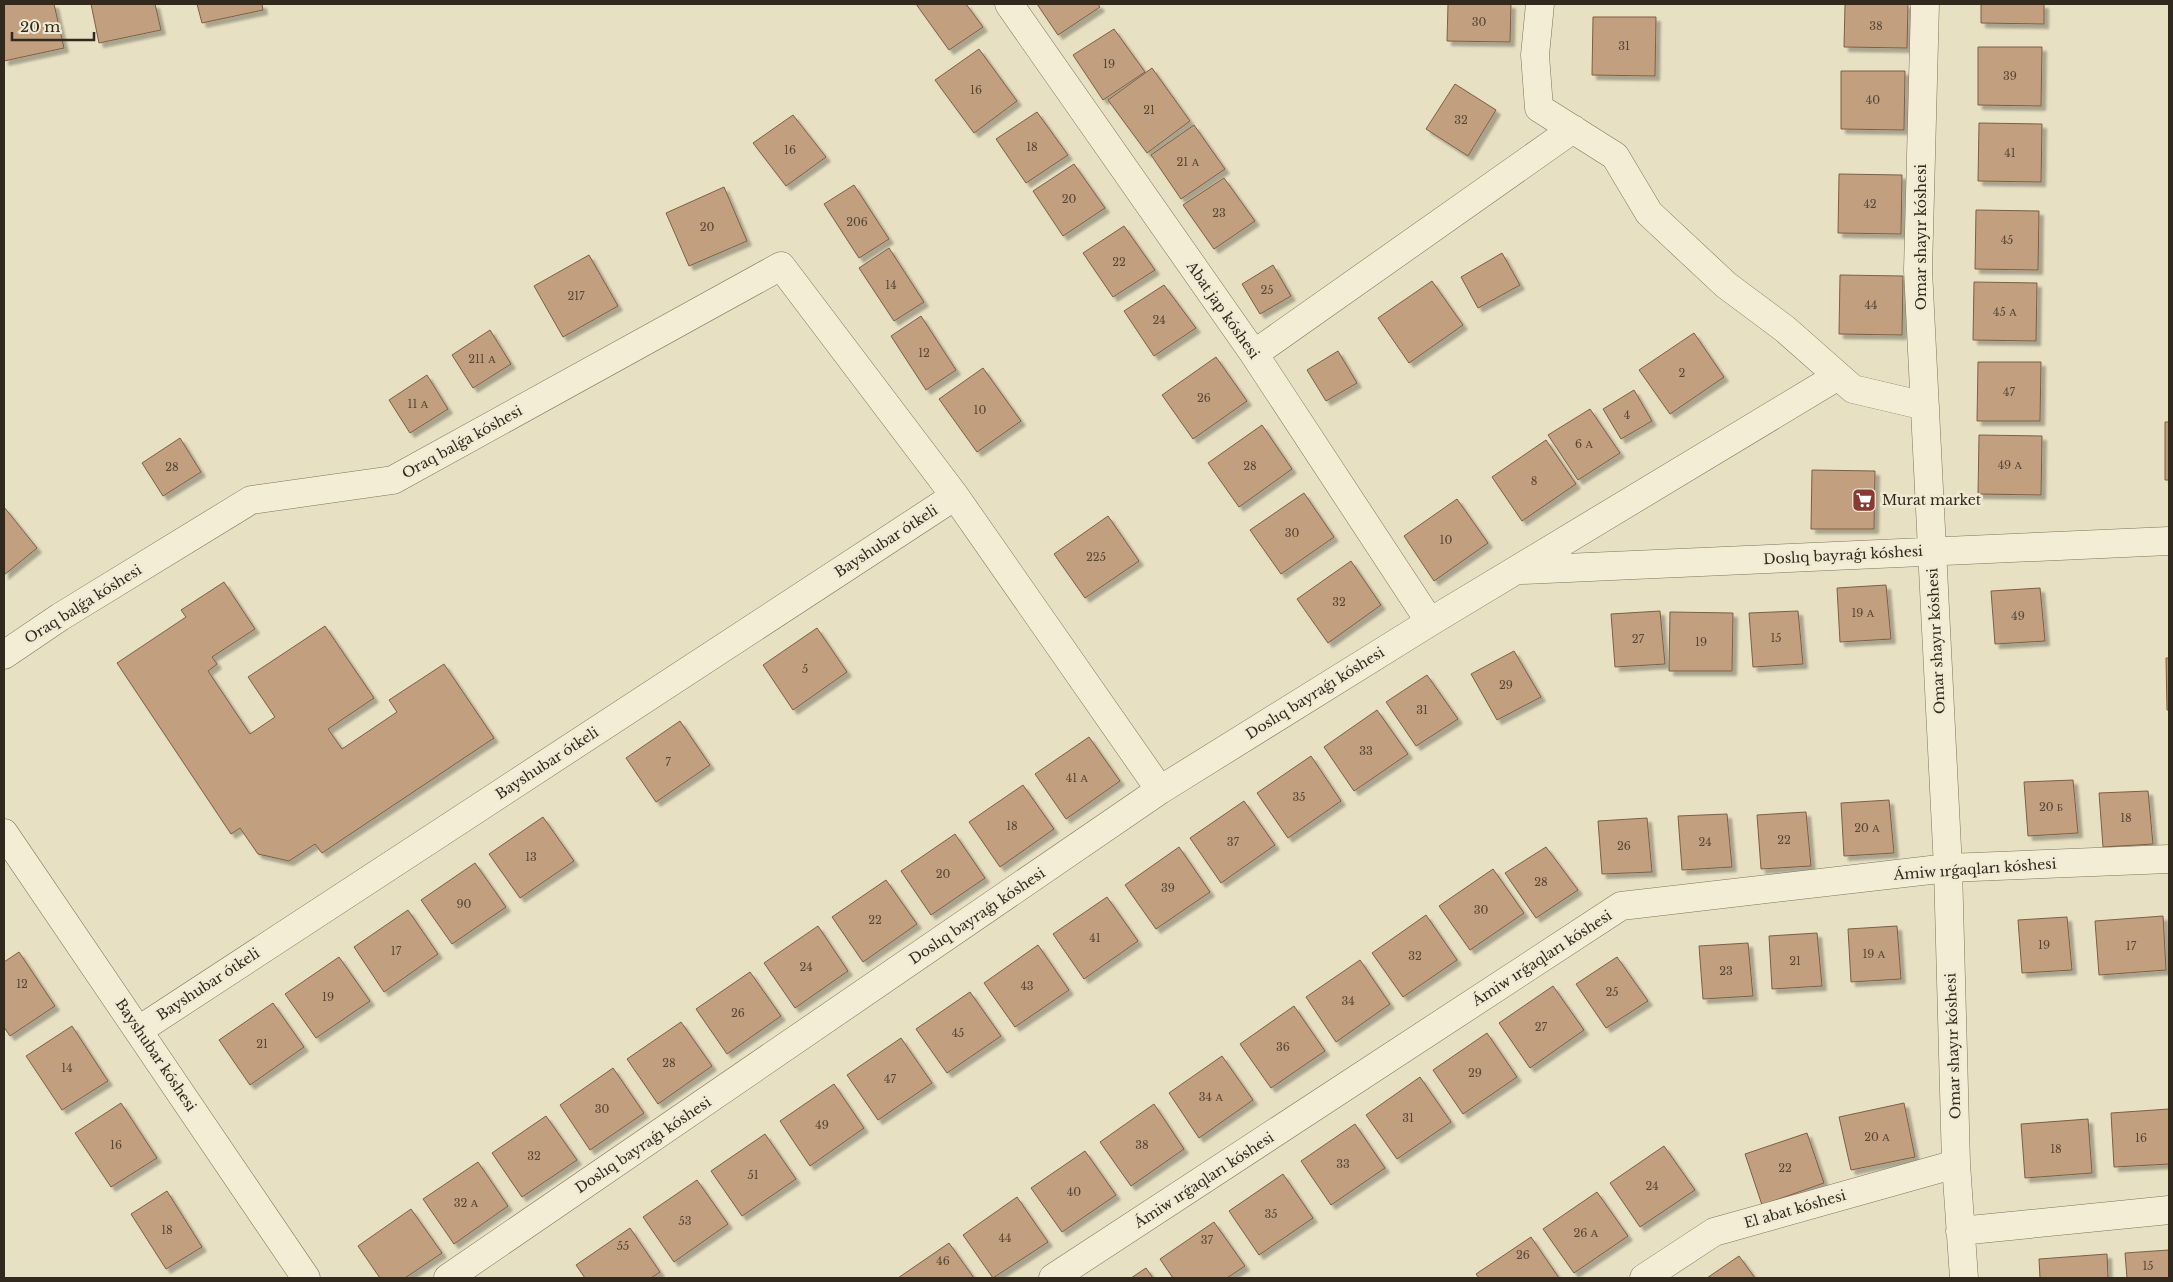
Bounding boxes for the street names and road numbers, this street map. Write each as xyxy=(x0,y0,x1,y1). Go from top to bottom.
street label: Omar shayır kóshesi xyxy=(1912,164,1930,310)
street label: Abat jap kóshesi xyxy=(1182,257,1263,362)
street label: Oraq balǵa kóshesi xyxy=(399,401,525,483)
street label: Bayshubar ótkeli xyxy=(831,501,941,581)
street label: Doslıq bayraǵı kóshesi xyxy=(1763,542,1924,568)
street label: Oraq balǵa kóshesi xyxy=(21,561,145,647)
street label: Omar shayır kóshesi xyxy=(1923,567,1949,715)
street label: Doslıq bayraǵı kóshesi xyxy=(1242,643,1388,743)
street label: Bayshubar ótkeli xyxy=(492,723,602,803)
street label: Ámiw ırǵaqları kóshesi xyxy=(1892,854,2057,884)
street label: Doslıq bayraǵı kóshesi xyxy=(906,864,1049,968)
street label: Ámiw ırǵaqları kóshesi xyxy=(1468,906,1615,1010)
street label: Bayshubar ótkeli xyxy=(153,944,263,1024)
street label: Omar shayır kóshesi xyxy=(1941,972,1965,1119)
street label: Bayshubar kóshesi xyxy=(112,995,200,1115)
street label: Doslıq bayraǵı kóshesi xyxy=(572,1093,715,1197)
street label: Ámiw ırǵaqları kóshesi xyxy=(1130,1128,1277,1232)
street label: El abat kóshesi xyxy=(1742,1186,1848,1232)

